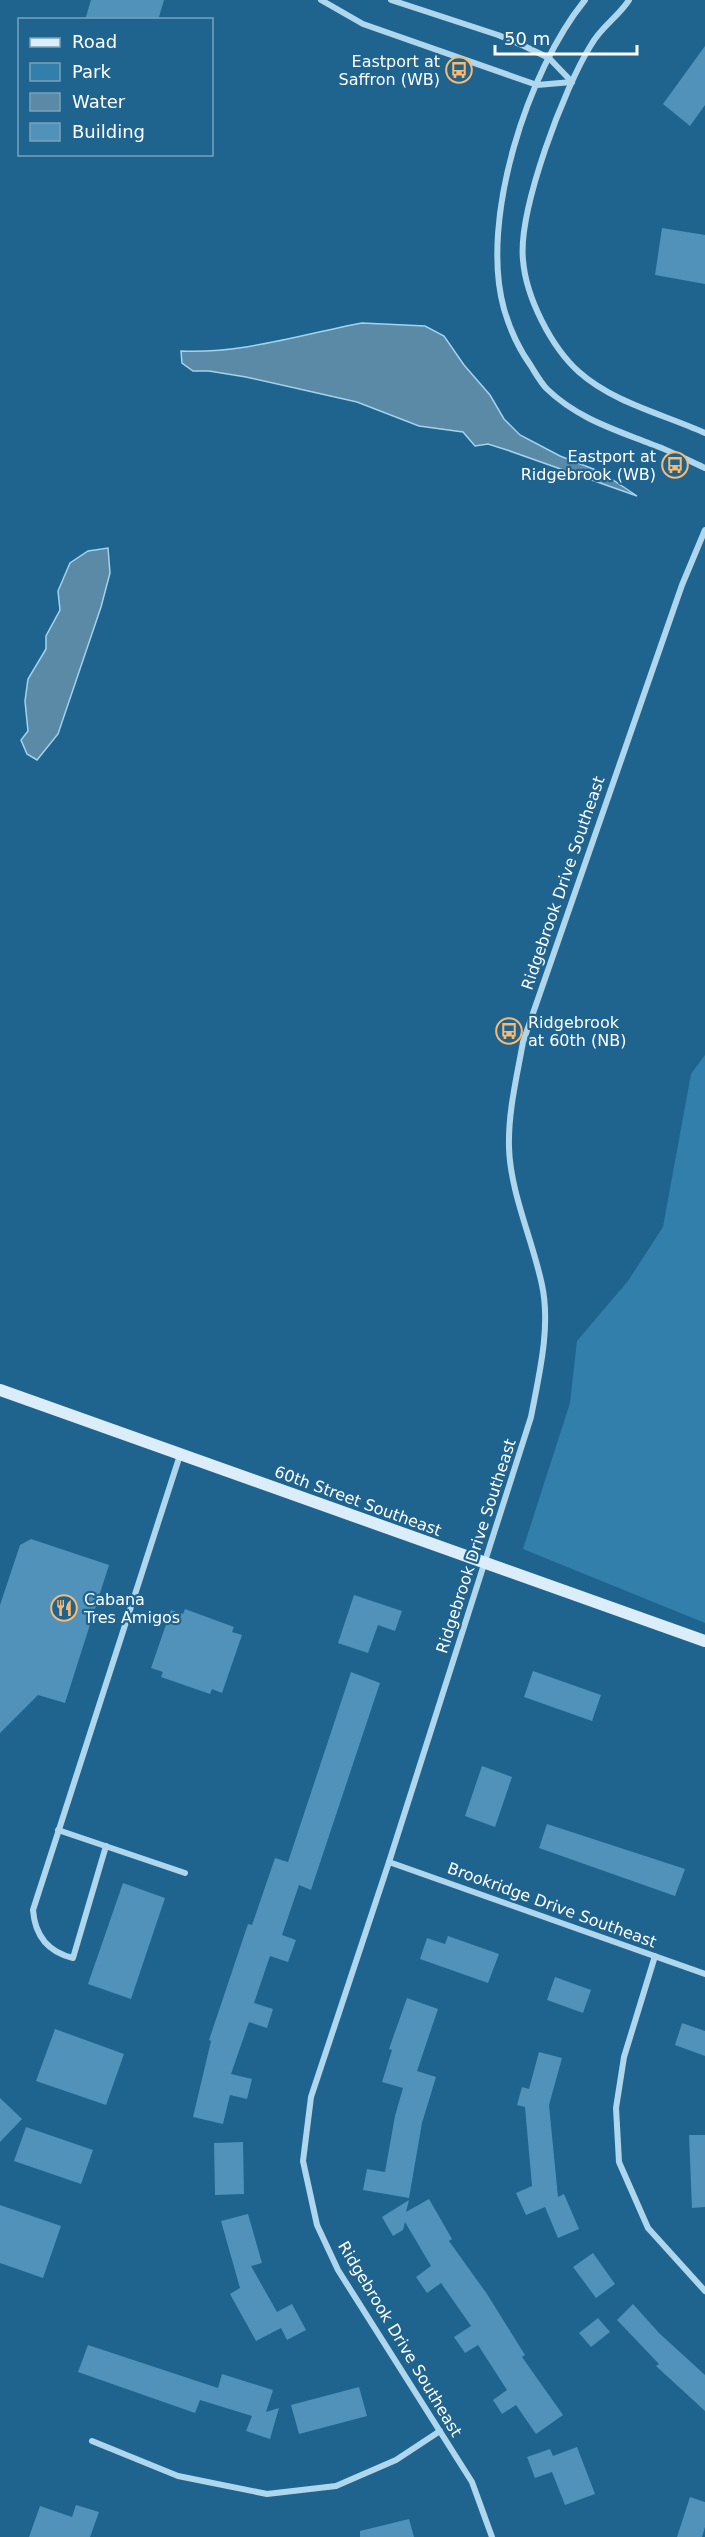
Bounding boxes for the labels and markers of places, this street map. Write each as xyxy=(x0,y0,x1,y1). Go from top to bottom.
place label: Eastport at Saffron (WB) xyxy=(338,52,440,89)
bus stop icon: Eastport at Saffron (WB) xyxy=(444,55,474,85)
place label: Eastport at Ridgebrook (WB) xyxy=(521,447,656,484)
bus stop icon: Eastport at Ridgebrook (WB) xyxy=(660,450,690,480)
place label: Ridgebrook at 60th (NB) xyxy=(528,1013,626,1050)
bus stop icon: Ridgebrook at 60th (NB) xyxy=(494,1016,524,1046)
place label: Cabana Tres Amigos xyxy=(83,1590,180,1627)
restaurant icon: Cabana Tres Amigos xyxy=(49,1593,79,1623)

